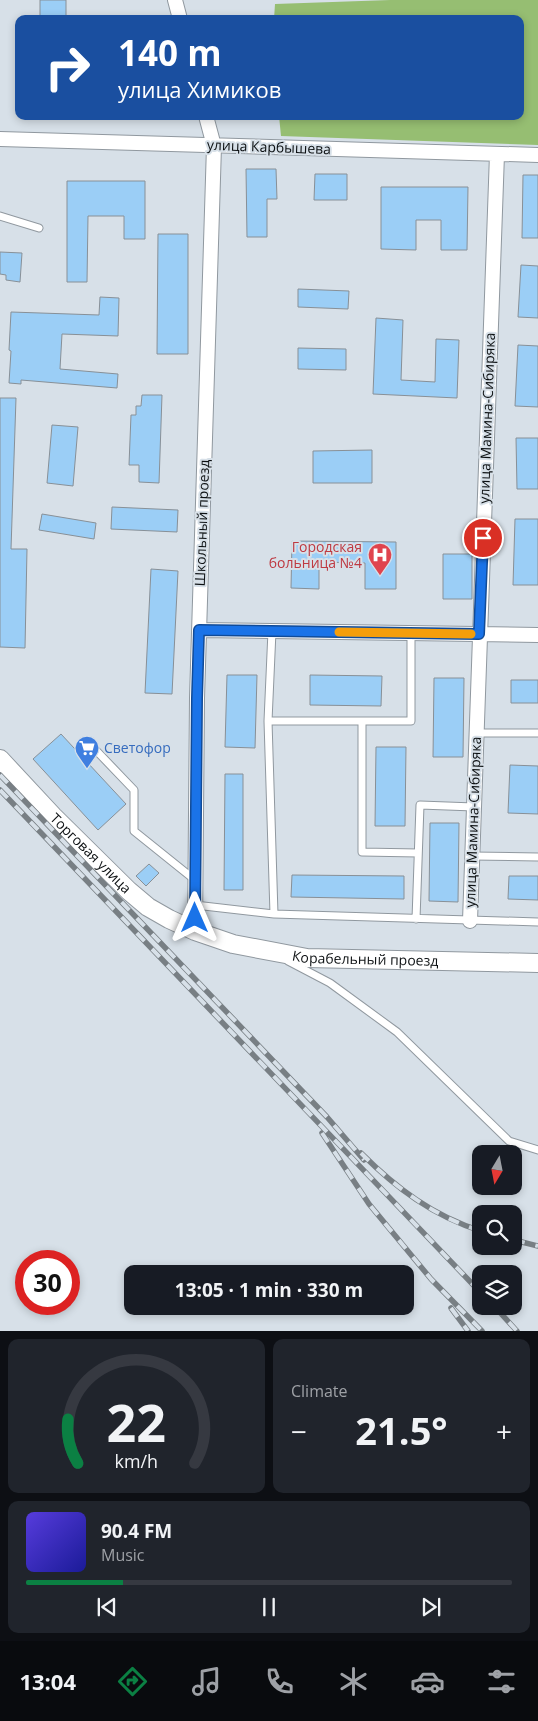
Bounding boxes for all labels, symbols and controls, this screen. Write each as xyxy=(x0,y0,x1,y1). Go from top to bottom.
text: 140 m xyxy=(118,29,222,76)
icon: right xyxy=(35,35,100,100)
text: улица Химиков xyxy=(118,74,281,104)
street label: улица Карбышева xyxy=(207,135,331,158)
street label: улица Мамина-Сибиряка xyxy=(474,332,499,504)
street label: Школьный проезд xyxy=(190,459,213,587)
pin xyxy=(462,517,504,559)
icon: arrive xyxy=(469,524,497,552)
place label: Городская больница №4 xyxy=(269,537,362,572)
hospital icon: Городская больница №4 xyxy=(367,542,393,576)
supermarket icon: Светофор xyxy=(74,735,100,769)
street label: улица Мамина-Сибиряка xyxy=(460,736,485,908)
place label: Светофор xyxy=(104,738,171,757)
street label: Торговая улица xyxy=(46,809,136,897)
position arrow xyxy=(168,891,220,943)
street label: Корабельный проезд xyxy=(291,945,439,970)
north arrow xyxy=(472,1145,522,1195)
map controls xyxy=(472,1145,522,1315)
button: search xyxy=(472,1205,522,1255)
speed limit sign: 30 xyxy=(15,1250,80,1315)
button: layers xyxy=(472,1265,522,1315)
text: 13:05 · 1 min · 330 m xyxy=(175,1277,363,1303)
text: Climate xyxy=(291,1380,348,1402)
text: 22 xyxy=(107,1386,166,1457)
text: 21.5° xyxy=(355,1404,448,1456)
text: − xyxy=(291,1412,307,1450)
text: + xyxy=(496,1412,512,1450)
text: km/h xyxy=(115,1449,158,1473)
text: 90.4 FM xyxy=(101,1518,172,1544)
text: Music xyxy=(101,1544,145,1566)
icon: previous xyxy=(93,1593,121,1621)
icon: pause xyxy=(255,1593,283,1621)
icon: next xyxy=(417,1593,445,1621)
icon: directions xyxy=(115,1664,150,1699)
icon: music xyxy=(189,1664,224,1699)
icon: phone xyxy=(262,1664,297,1699)
icon: climate xyxy=(336,1664,371,1699)
icon: car xyxy=(410,1664,445,1699)
icon: filters xyxy=(484,1664,519,1699)
text: 13:04 xyxy=(19,1666,76,1696)

